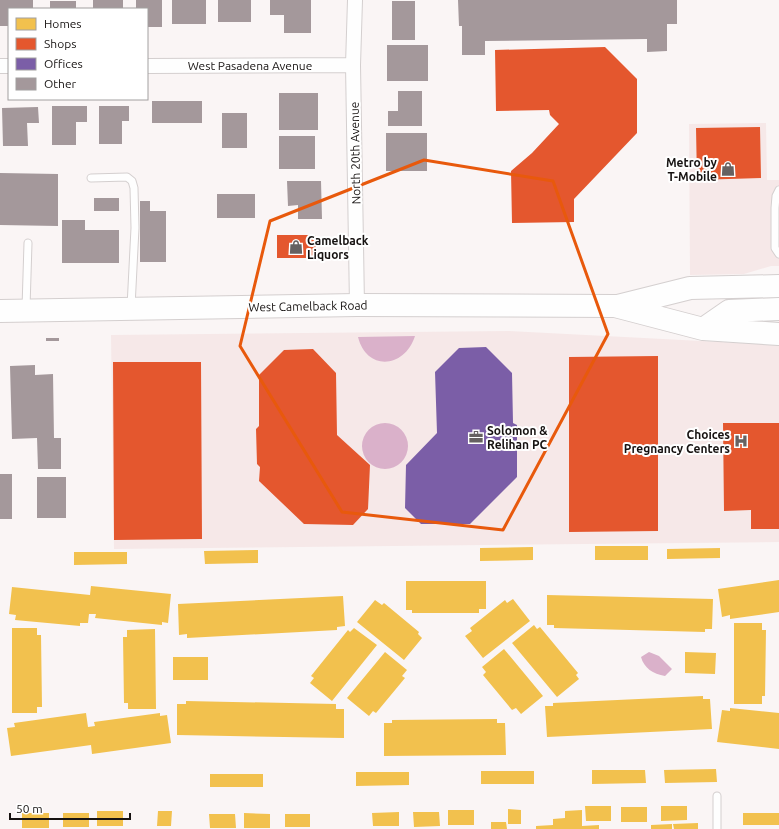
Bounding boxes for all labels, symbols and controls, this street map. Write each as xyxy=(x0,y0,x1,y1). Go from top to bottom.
legend xyxy=(8,8,148,100)
text: Homes xyxy=(44,17,82,30)
text: Shops xyxy=(44,37,76,50)
text: Offices xyxy=(44,57,83,70)
street label: West Pasadena Avenue xyxy=(188,59,312,72)
text: Other xyxy=(44,77,77,90)
street label: North 20th Avenue xyxy=(348,102,362,204)
place label: Metro by T-Mobile xyxy=(666,156,718,183)
shop icon: Metro by T-Mobile xyxy=(720,161,736,177)
place label: Camelback Liquors xyxy=(307,234,369,261)
shop icon: Camelback Liquors xyxy=(288,239,304,255)
street label: West Camelback Road xyxy=(248,298,368,314)
place label: Solomon & Relihan PC xyxy=(487,424,548,451)
place label: Choices Pregnancy Centers xyxy=(624,428,730,455)
office icon: Solomon & Relihan PC xyxy=(468,429,484,445)
hospital icon: Choices Pregnancy Centers xyxy=(733,433,749,449)
scale bar xyxy=(10,795,130,821)
text: 50 m xyxy=(16,802,43,815)

